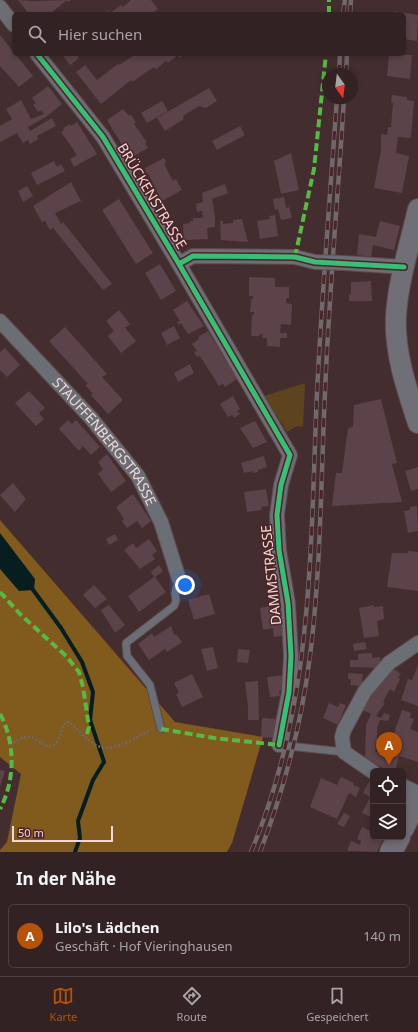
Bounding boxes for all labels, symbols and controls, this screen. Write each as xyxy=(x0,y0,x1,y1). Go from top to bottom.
search box xyxy=(12,12,406,56)
icon: search xyxy=(26,23,48,45)
text: Hier suchen xyxy=(58,24,142,44)
north arrow xyxy=(322,68,358,104)
street label: BRÜCKENSTRASSE xyxy=(113,139,192,252)
street label: STAUFFENBERGSTRASSE xyxy=(49,373,161,508)
street label: DAMMSTRASSE xyxy=(256,524,285,626)
your location xyxy=(175,575,195,595)
pin: A xyxy=(376,732,402,765)
map controls xyxy=(370,768,406,840)
button: locate xyxy=(370,768,406,804)
button: layers xyxy=(370,804,406,840)
scale bar xyxy=(12,824,113,843)
text: 50 m xyxy=(18,825,44,840)
text: In der Nähe xyxy=(16,867,116,890)
text: Lilo's Lädchen xyxy=(55,917,160,937)
text: A xyxy=(26,927,35,945)
text: 140 m xyxy=(363,927,401,945)
text: Geschäft · Hof Vieringhausen xyxy=(55,937,233,955)
tab: Karte xyxy=(50,985,77,1024)
tab: Route xyxy=(177,985,207,1024)
tab: Gespeichert xyxy=(306,985,368,1024)

